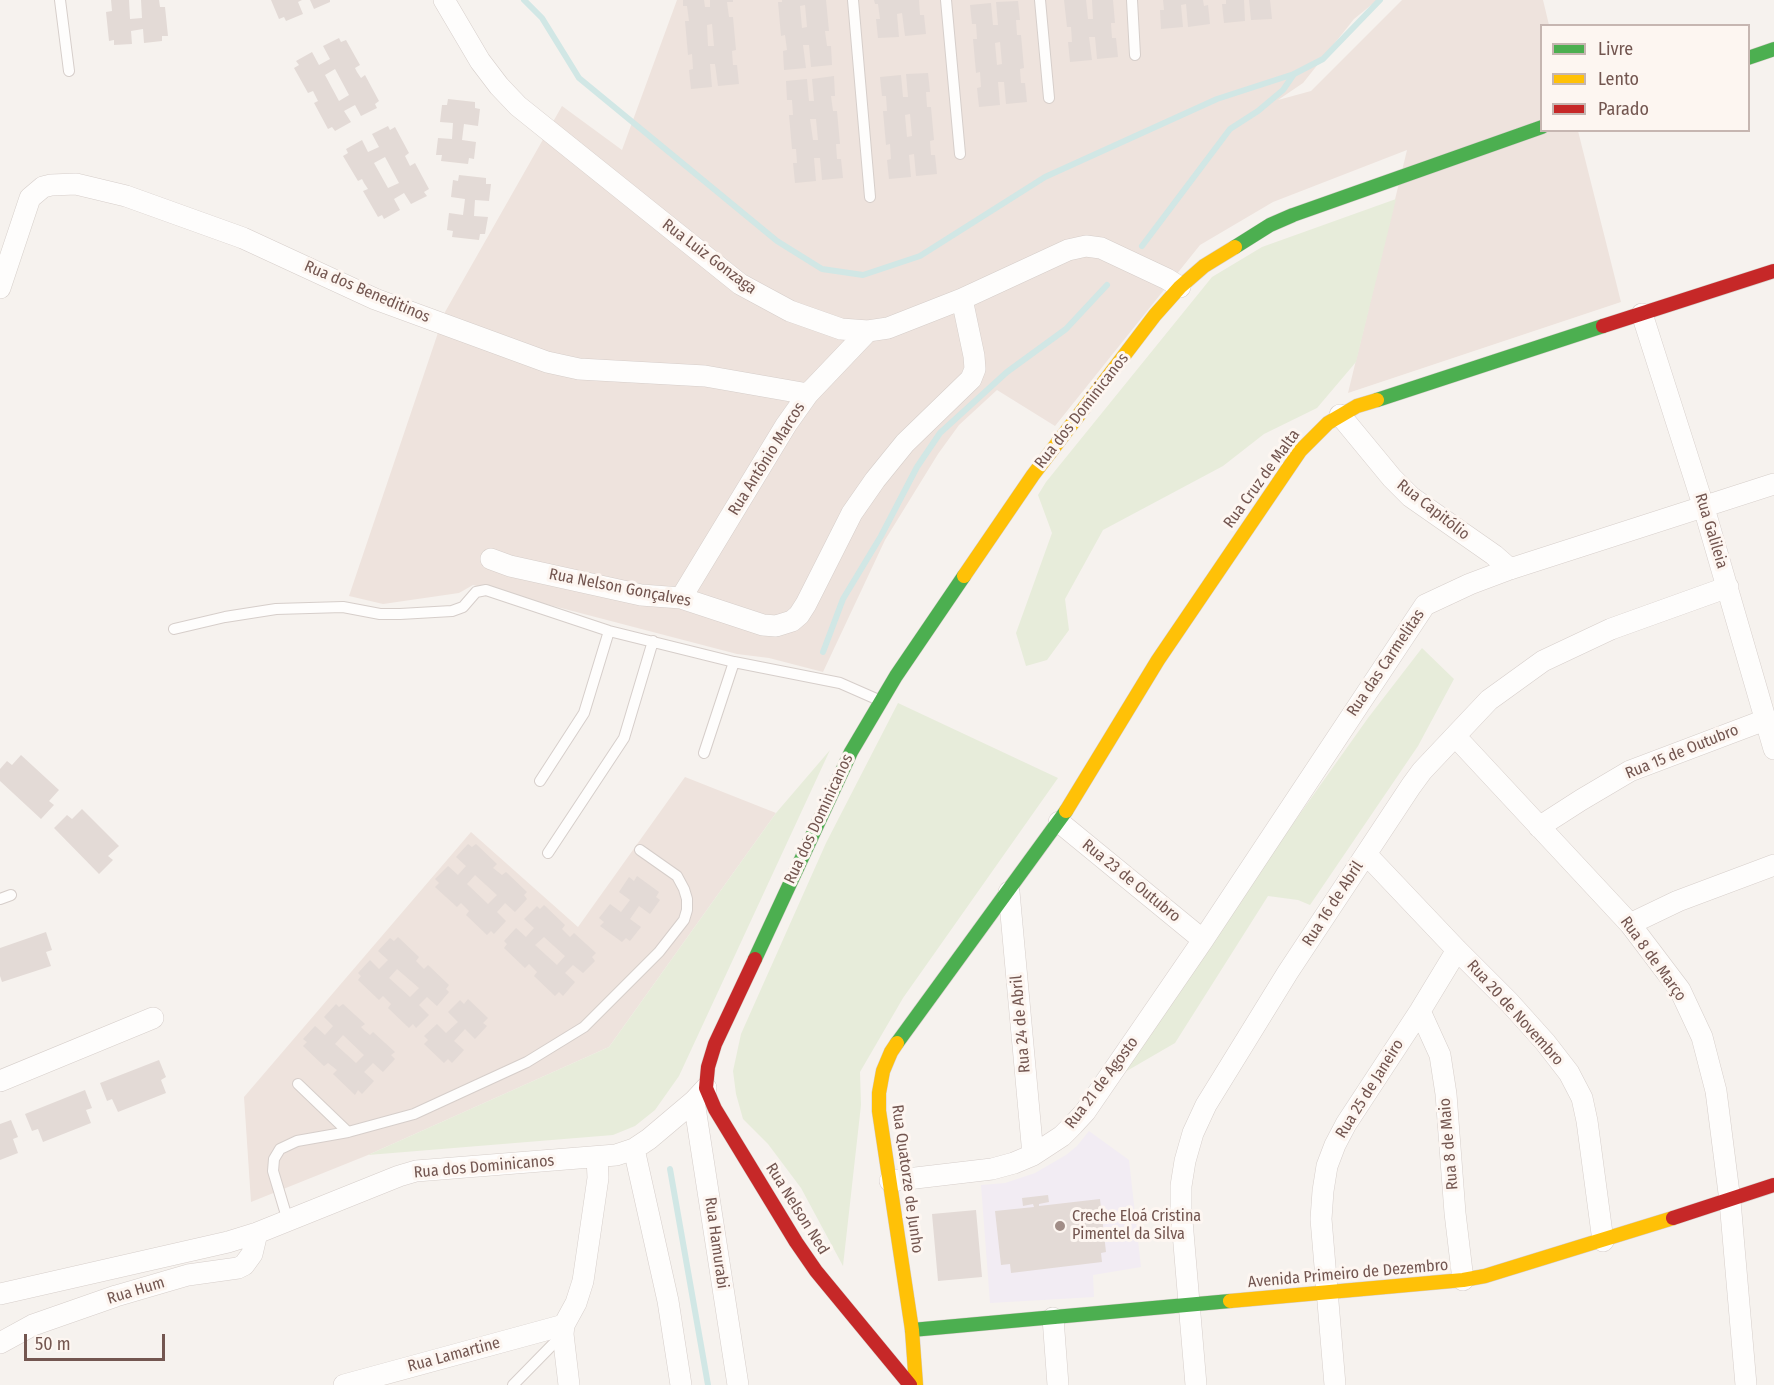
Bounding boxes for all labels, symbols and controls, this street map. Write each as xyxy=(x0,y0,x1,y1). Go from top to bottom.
legend xyxy=(1540,24,1750,132)
text: Livre xyxy=(1598,38,1633,60)
text: Lento xyxy=(1598,68,1639,90)
text: Parado xyxy=(1598,98,1649,120)
street label: Rua Luiz Gonzaga xyxy=(658,215,760,299)
street label: Rua dos Beneditinos xyxy=(301,257,433,327)
street label: Rua dos Dominicanos xyxy=(1031,350,1133,472)
street label: Rua Antônio Marcos xyxy=(724,399,810,519)
street label: Rua Cruz de Malta xyxy=(1220,426,1304,532)
street label: Rua Capitólio xyxy=(1393,476,1473,544)
street label: Rua Galileia xyxy=(1690,491,1732,571)
street label: Rua Nelson Gonçalves xyxy=(547,565,693,611)
street label: Rua das Carmelitas xyxy=(1343,606,1429,720)
street label: Rua 15 de Outubro xyxy=(1623,721,1741,783)
street label: Rua dos Dominicanos xyxy=(781,751,857,887)
street label: Rua 23 de Outubro xyxy=(1078,835,1184,927)
street label: Rua 16 de Abril xyxy=(1298,858,1368,950)
street label: Rua 8 de Março xyxy=(1616,913,1690,1005)
street label: Rua 20 de Novembro xyxy=(1463,956,1567,1070)
street label: Rua 24 de Abril xyxy=(1007,974,1035,1074)
street label: Rua 21 de Agosto xyxy=(1061,1033,1143,1133)
street label: Rua 25 de Janeiro xyxy=(1332,1036,1408,1142)
street label: Rua 8 de Maio xyxy=(1435,1097,1463,1191)
street label: Rua Quatorze de Junho xyxy=(887,1103,927,1255)
street label: Rua dos Dominicanos xyxy=(413,1151,555,1183)
street label: Rua Nelson Ned xyxy=(761,1160,833,1258)
street label: Rua Hamurabi xyxy=(700,1196,732,1290)
place label: Creche Eloá Cristina Pimentel da Silva xyxy=(1072,1207,1201,1245)
marker: Creche Eloá Cristina Pimentel da Silva xyxy=(1053,1219,1067,1233)
street label: Avenida Primeiro de Dezembro xyxy=(1247,1256,1449,1292)
street label: Rua Hum xyxy=(105,1273,167,1309)
scale bar xyxy=(27,1322,168,1360)
text: 50 m xyxy=(35,1333,71,1355)
street label: Rua Lamartine xyxy=(406,1333,502,1377)

